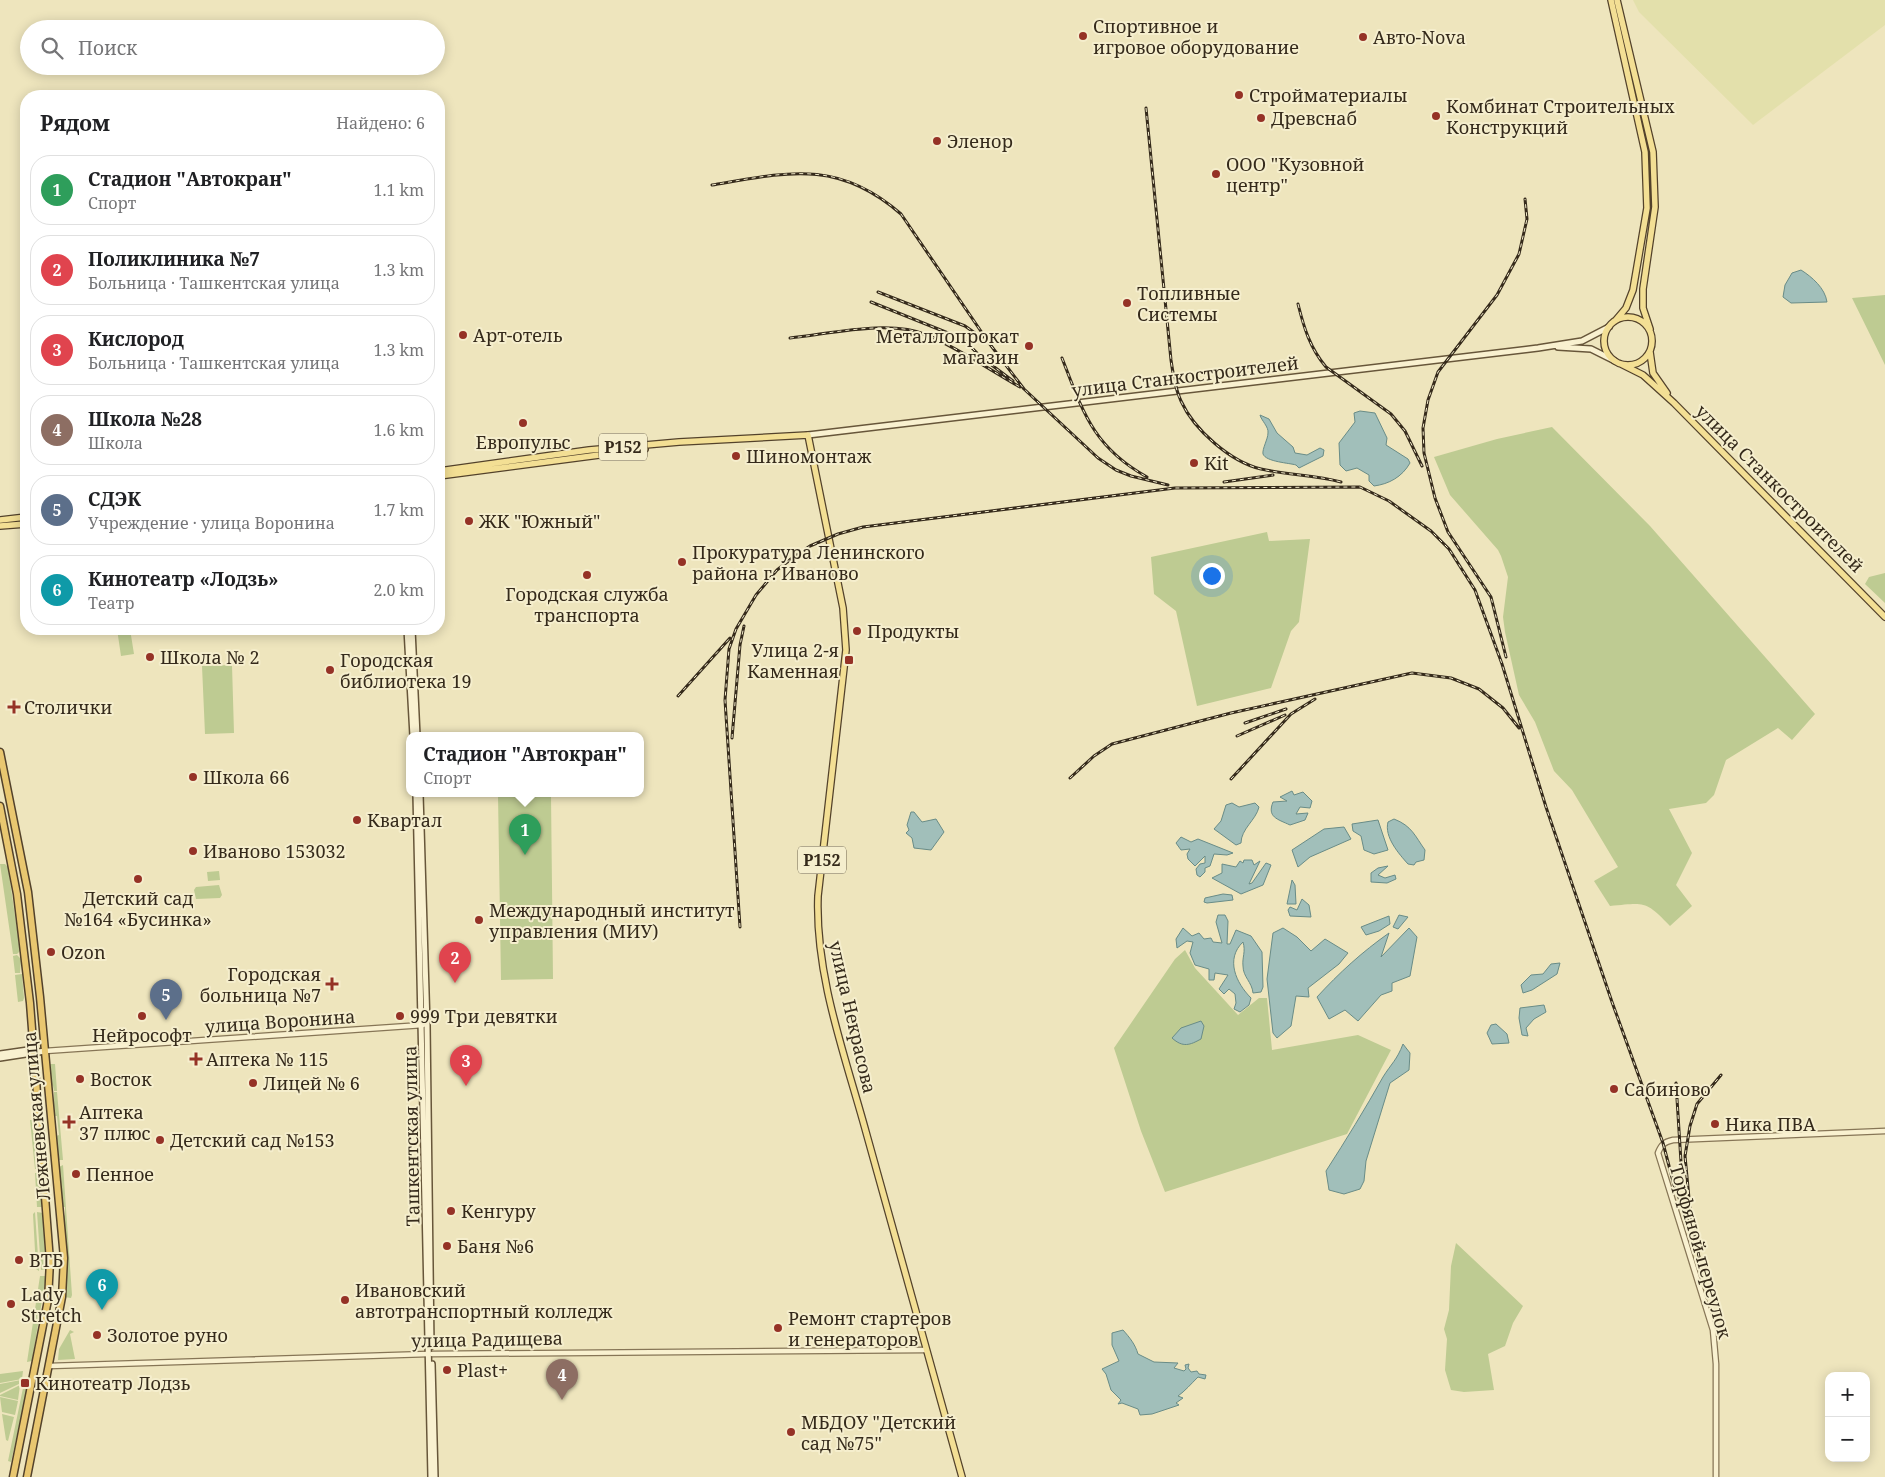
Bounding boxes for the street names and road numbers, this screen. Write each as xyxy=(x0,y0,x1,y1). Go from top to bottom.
street label: улица Станкостроителей xyxy=(1070,350,1300,402)
street label: улица Станкостроителей xyxy=(1691,399,1869,577)
road number: Р152 xyxy=(599,434,647,461)
road number: Р152 xyxy=(798,846,846,874)
street label: улица Некрасова xyxy=(824,938,882,1096)
street label: улица Воронина xyxy=(204,1004,356,1038)
street label: Лежневская улица xyxy=(17,1031,55,1201)
street label: Ташкентская улица xyxy=(397,1045,425,1227)
street label: Торфяной переулок xyxy=(1665,1161,1738,1341)
street label: улица Радищева xyxy=(411,1326,563,1352)

